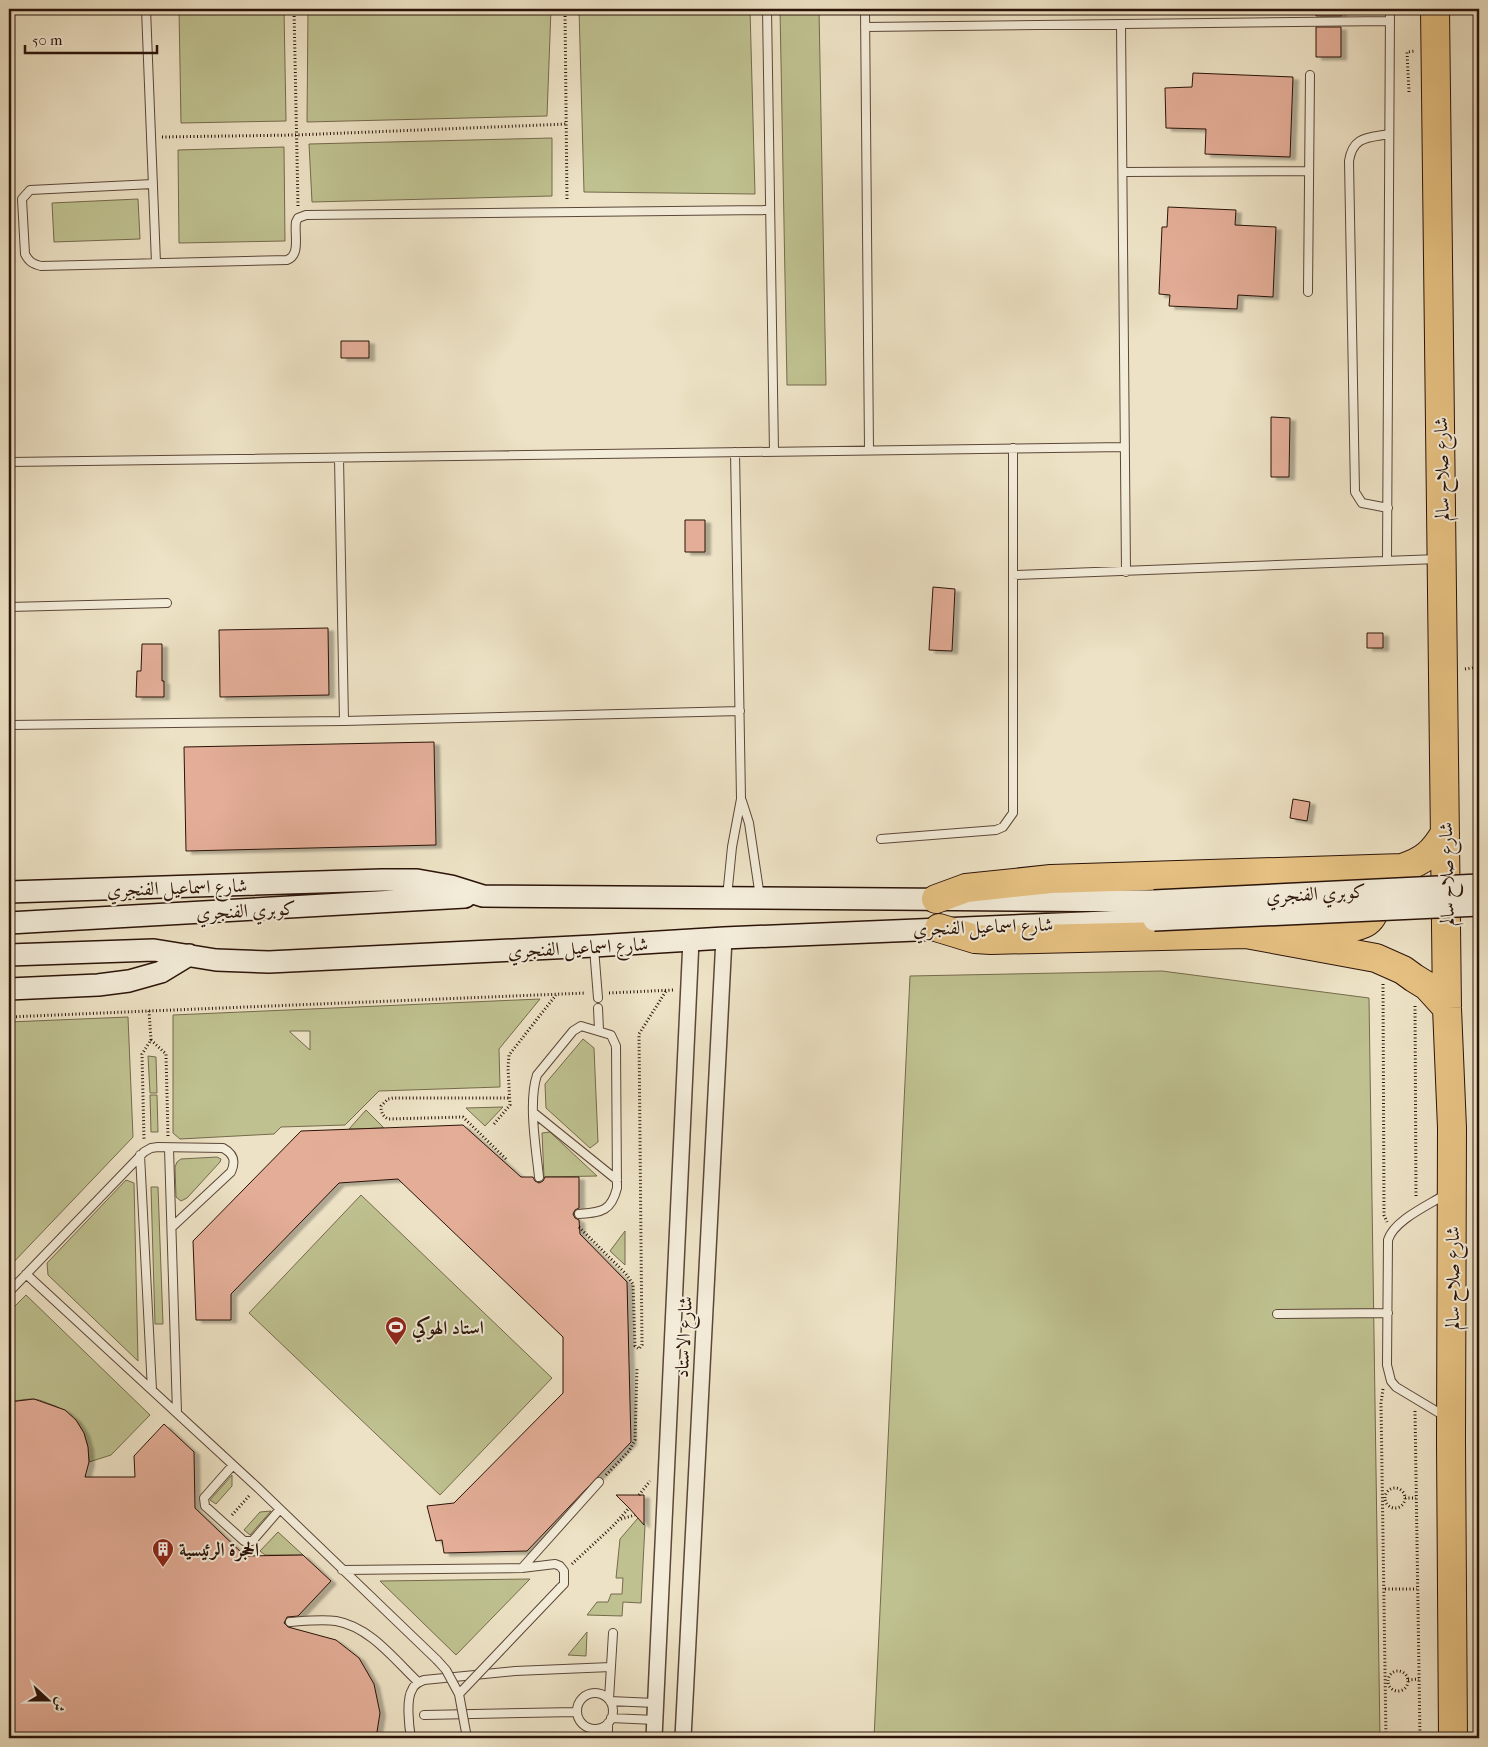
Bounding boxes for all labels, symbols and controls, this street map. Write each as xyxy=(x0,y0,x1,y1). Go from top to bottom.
scale bar xyxy=(25,22,158,54)
text: 50 m xyxy=(32,31,63,49)
street label: شارع صلاح سالم xyxy=(1430,417,1460,521)
street label: شارع صلاح سالم xyxy=(1435,822,1465,926)
street label: شارع اسماعيل الفنجري xyxy=(106,875,248,905)
street label: كوبري الفنجري xyxy=(1265,880,1367,912)
street label: كوبري الفنجري xyxy=(195,897,297,929)
street label: شارع اسماعيل الفنجري xyxy=(912,914,1054,944)
street label: شارع اسماعيل الفنجري xyxy=(507,933,649,967)
street label: شارع صلاح سالم xyxy=(1442,1226,1470,1330)
street label: شارع الاستاد xyxy=(671,1296,701,1379)
sports icon: استاد الهوكي xyxy=(384,1315,408,1346)
place label: استاد الهوكي xyxy=(411,1316,484,1343)
building icon: الحجرة الرئيسية xyxy=(151,1537,175,1568)
place label: الحجرة الرئيسية xyxy=(179,1539,259,1562)
north arrow xyxy=(22,1674,72,1724)
text: ش xyxy=(49,1695,70,1714)

